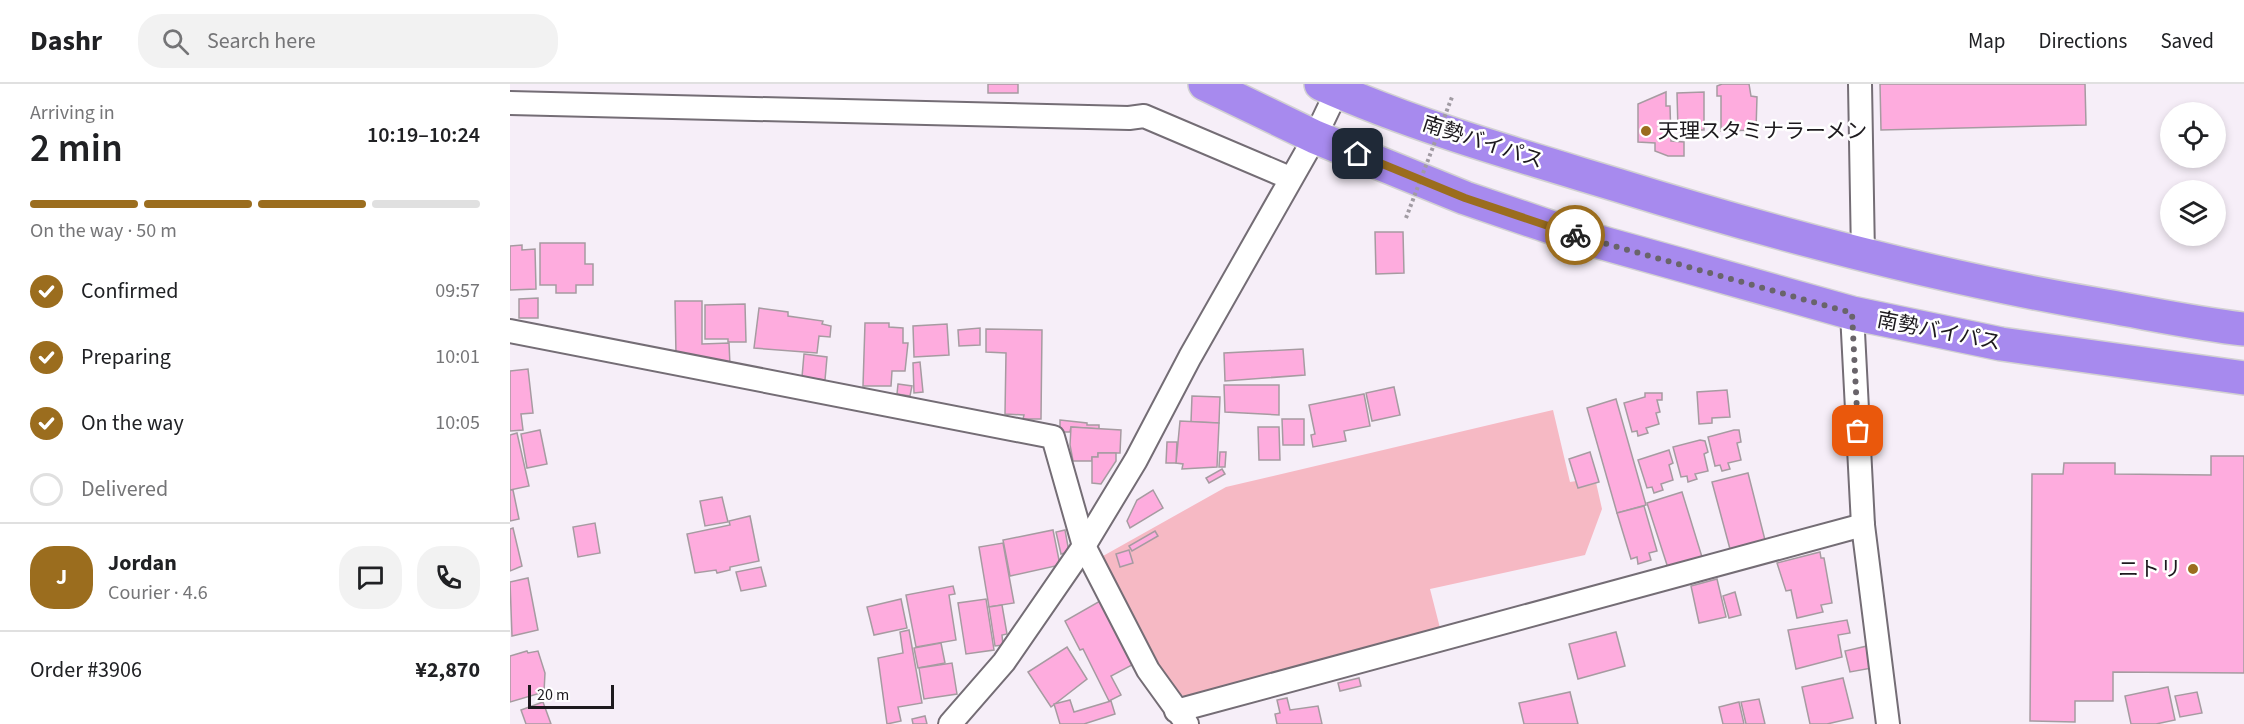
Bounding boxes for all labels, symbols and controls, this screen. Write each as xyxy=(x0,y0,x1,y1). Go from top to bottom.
search box xyxy=(138,14,558,68)
text: Dashr xyxy=(30,21,102,61)
icon: search xyxy=(159,25,192,58)
text: Search here xyxy=(207,25,316,57)
text: Map xyxy=(1968,26,2006,56)
text: Directions xyxy=(2039,26,2127,56)
text: Saved xyxy=(2160,26,2214,56)
text: Arriving in xyxy=(30,99,115,127)
map controls xyxy=(2160,102,2226,246)
button: locate xyxy=(2160,102,2226,168)
street label: 南勢バイパス xyxy=(1419,108,1547,176)
place label: 天理スタミナラーメン xyxy=(1658,116,1867,146)
text: 10:19–10:24 xyxy=(367,119,480,151)
text: 2 min xyxy=(30,121,123,177)
marker: 天理スタミナラーメン xyxy=(1639,124,1653,138)
pin xyxy=(1332,128,1383,179)
icon: home xyxy=(1341,137,1374,170)
button: layers xyxy=(2160,180,2226,246)
courier xyxy=(1545,205,1605,265)
text: On the way · 50 m xyxy=(30,217,177,245)
icon: bike xyxy=(1559,219,1592,252)
icon: check xyxy=(30,275,63,308)
text: Confirmed xyxy=(81,275,178,307)
text: 09:57 xyxy=(435,277,480,305)
street label: 南勢バイパス xyxy=(1874,304,2004,358)
icon: check xyxy=(30,341,63,374)
text: Preparing xyxy=(81,341,171,373)
text: 10:01 xyxy=(435,343,480,371)
pin xyxy=(1832,405,1883,456)
icon: check xyxy=(30,407,63,440)
text: On the way xyxy=(81,407,184,439)
text: 10:05 xyxy=(435,409,480,437)
icon: bag xyxy=(1841,414,1874,447)
text: Delivered xyxy=(81,473,168,505)
button: chat xyxy=(339,546,402,609)
button: phone xyxy=(417,546,480,609)
text: Jordan xyxy=(108,547,177,579)
place label: ニトリ xyxy=(2118,554,2181,584)
text: J xyxy=(56,561,67,593)
marker: ニトリ xyxy=(2186,562,2200,576)
text: Courier · 4.6 xyxy=(108,579,208,607)
text: Order #3906 xyxy=(30,654,142,686)
text: ¥2,870 xyxy=(415,654,480,686)
scale bar xyxy=(528,682,614,710)
text: 20 m xyxy=(537,684,569,706)

